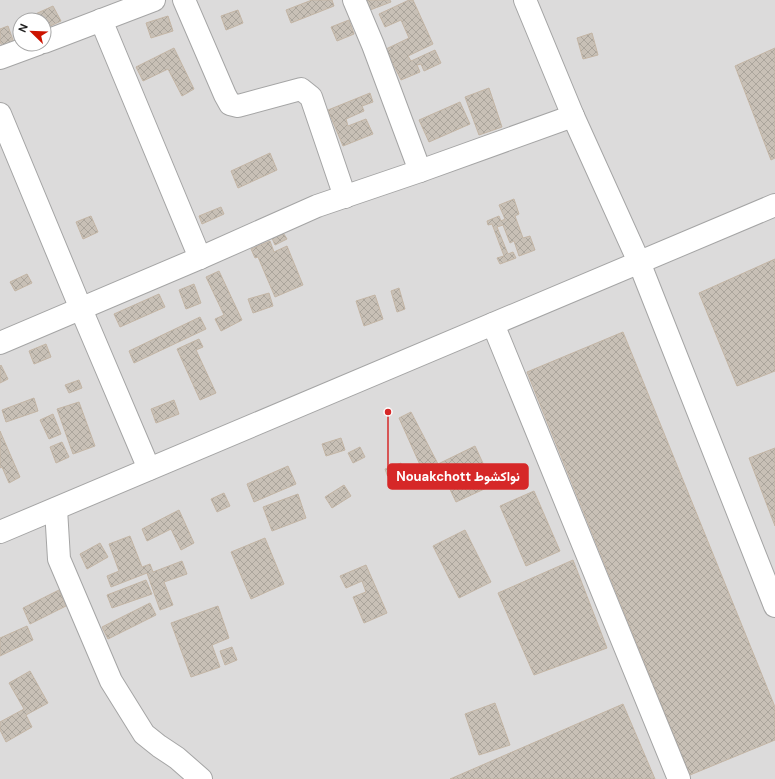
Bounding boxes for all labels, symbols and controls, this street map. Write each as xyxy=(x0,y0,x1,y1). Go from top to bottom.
north arrow xyxy=(12,12,52,52)
text: N xyxy=(15,22,31,35)
callout: Nouakchott نواكشوط xyxy=(388,464,528,489)
text: Nouakchott نواكشوط xyxy=(396,468,520,485)

